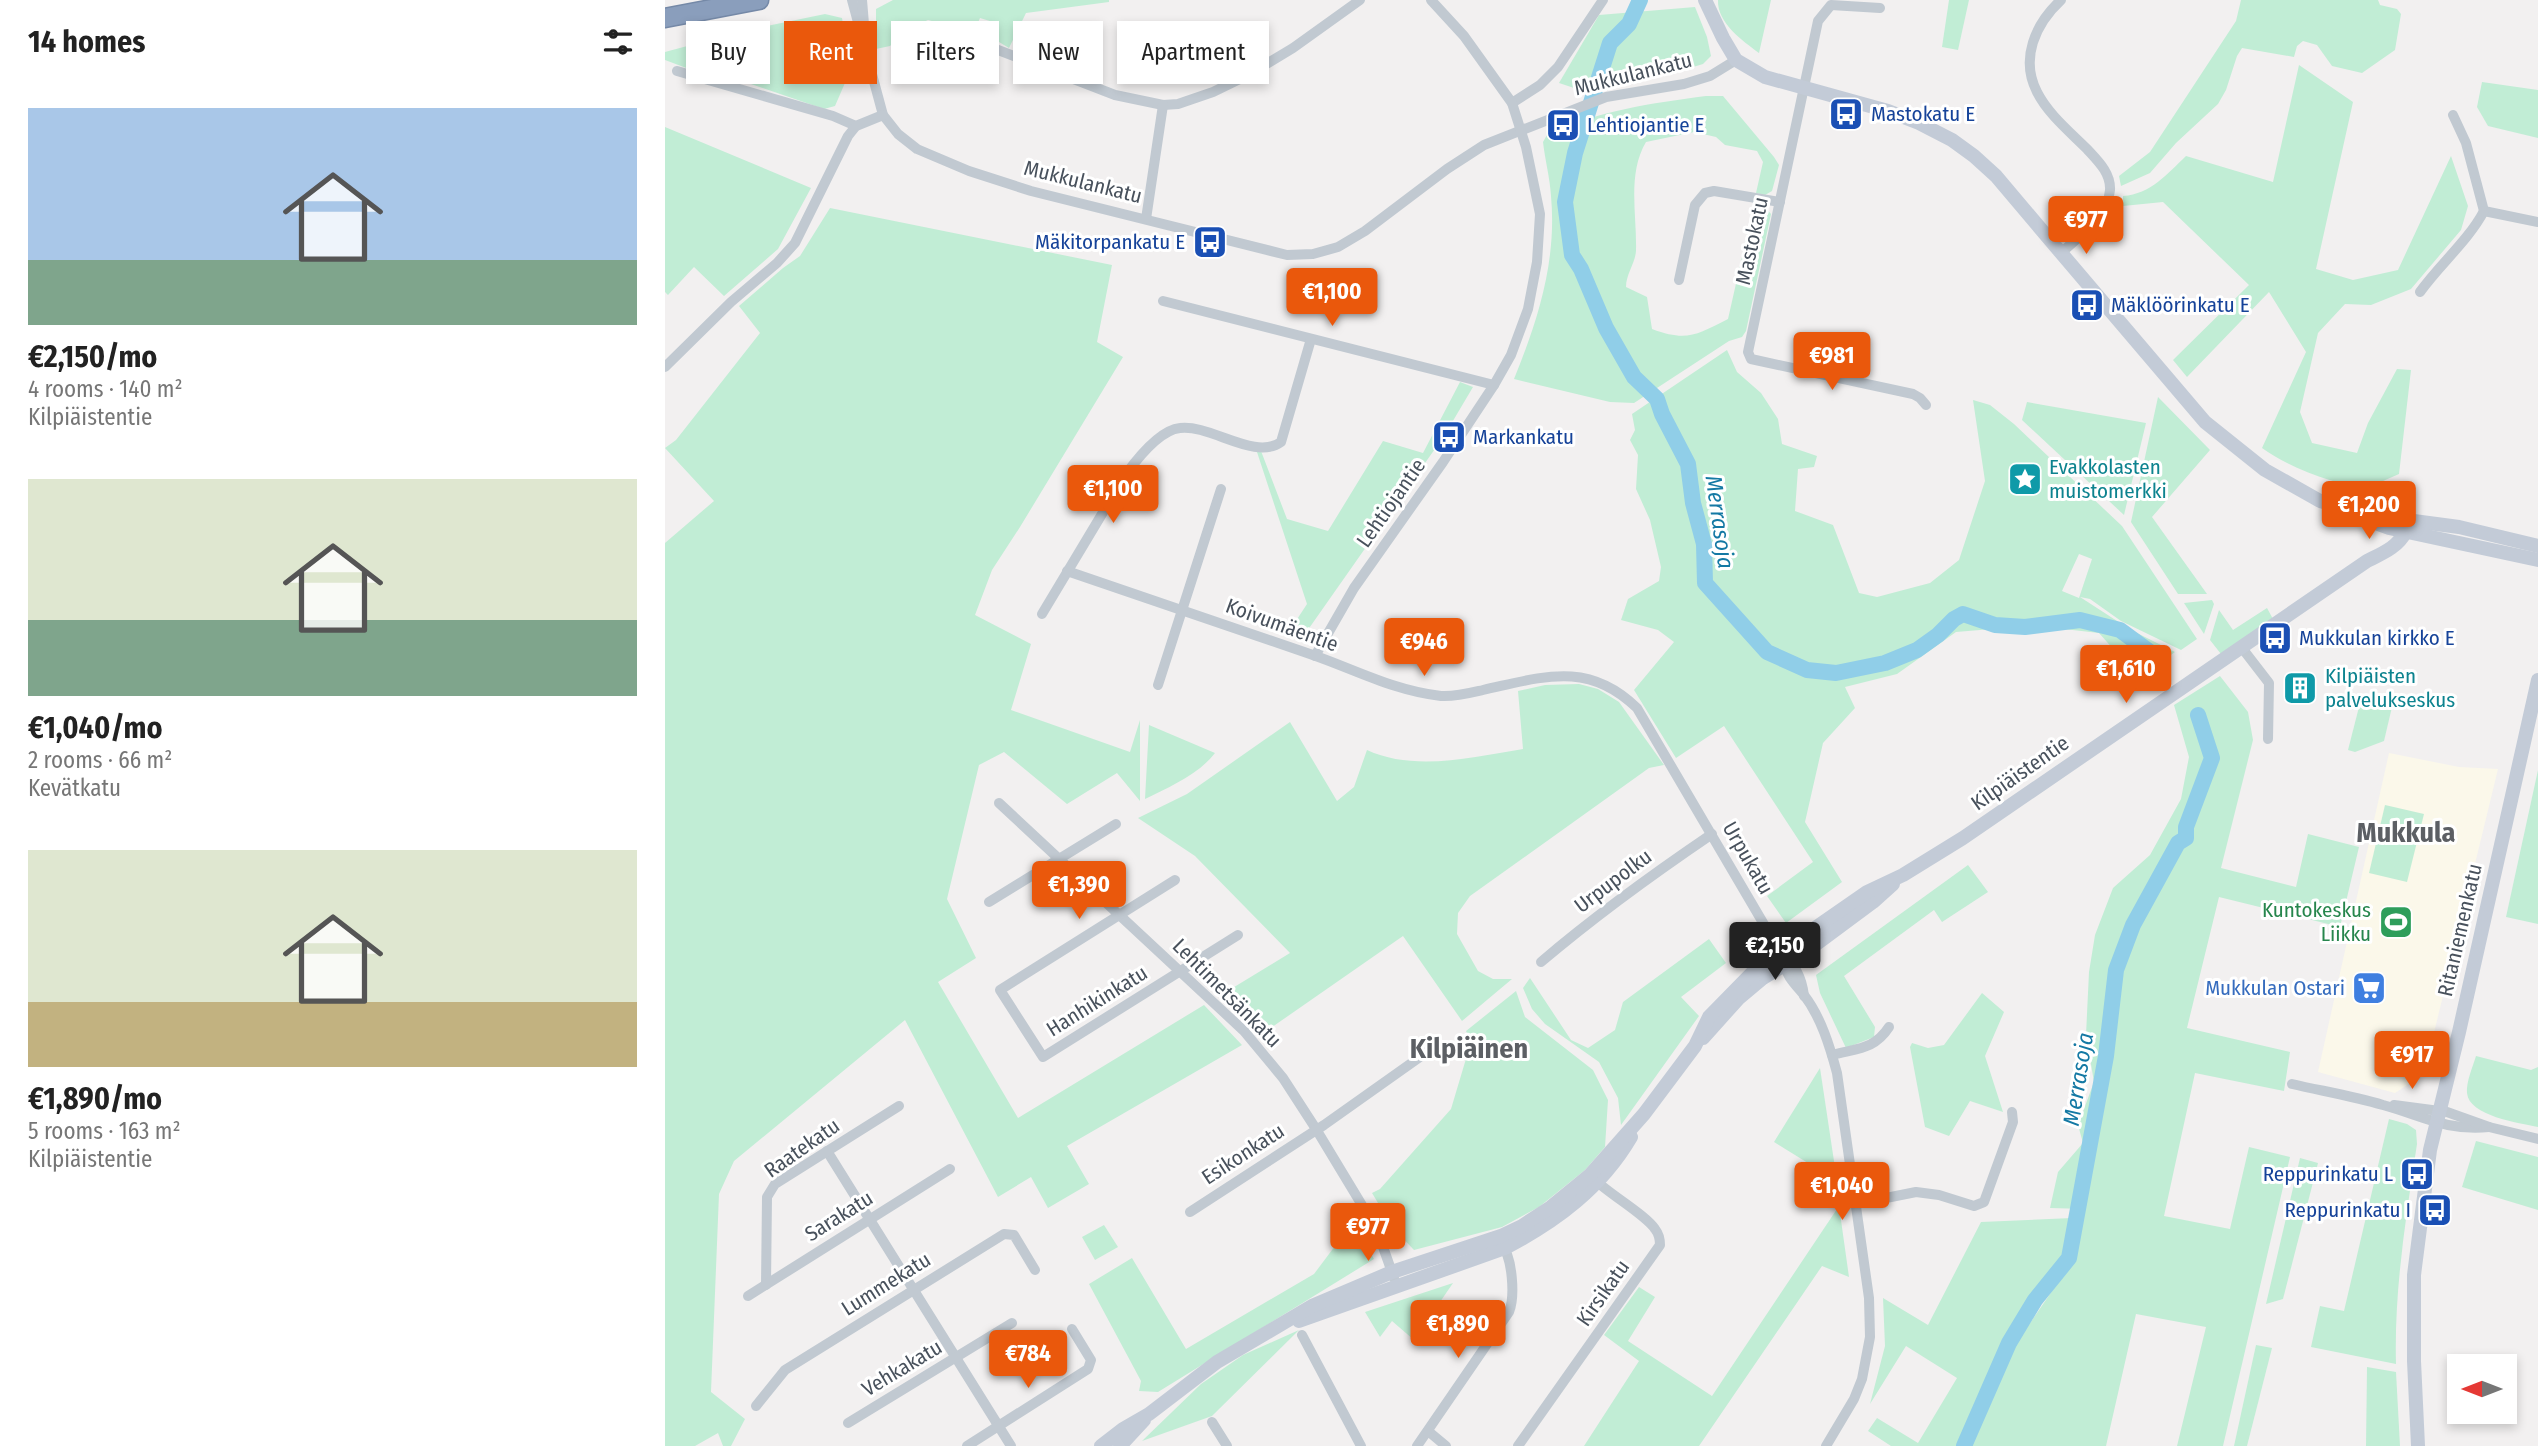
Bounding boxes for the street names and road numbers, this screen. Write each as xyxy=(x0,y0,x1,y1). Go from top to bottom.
street label: Mukkulankatu xyxy=(1571,47,1695,101)
street label: Mukkulankatu xyxy=(1021,155,1145,209)
street label: Mastokatu xyxy=(1730,195,1774,287)
street label: Lehtiojantie xyxy=(1351,453,1431,553)
street label: Koivumäentie xyxy=(1222,593,1342,657)
street label: Kilpiäistentie xyxy=(1966,730,2074,816)
street label: Urpukatu xyxy=(1717,817,1779,899)
street label: Urpupolku xyxy=(1569,843,1657,919)
street label: Ritaniemenkatu xyxy=(2432,861,2488,999)
street label: Lehtimetsänkatu xyxy=(1167,933,1287,1053)
street label: Hanhikinkatu xyxy=(1042,960,1152,1042)
street label: Raatekatu xyxy=(759,1113,845,1183)
street label: Esikonkatu xyxy=(1197,1118,1289,1190)
street label: Sarakatu xyxy=(800,1185,878,1247)
street label: Lummekatu xyxy=(837,1246,935,1322)
street label: Kirsikatu xyxy=(1571,1255,1635,1331)
street label: Vehkakatu xyxy=(857,1334,947,1402)

